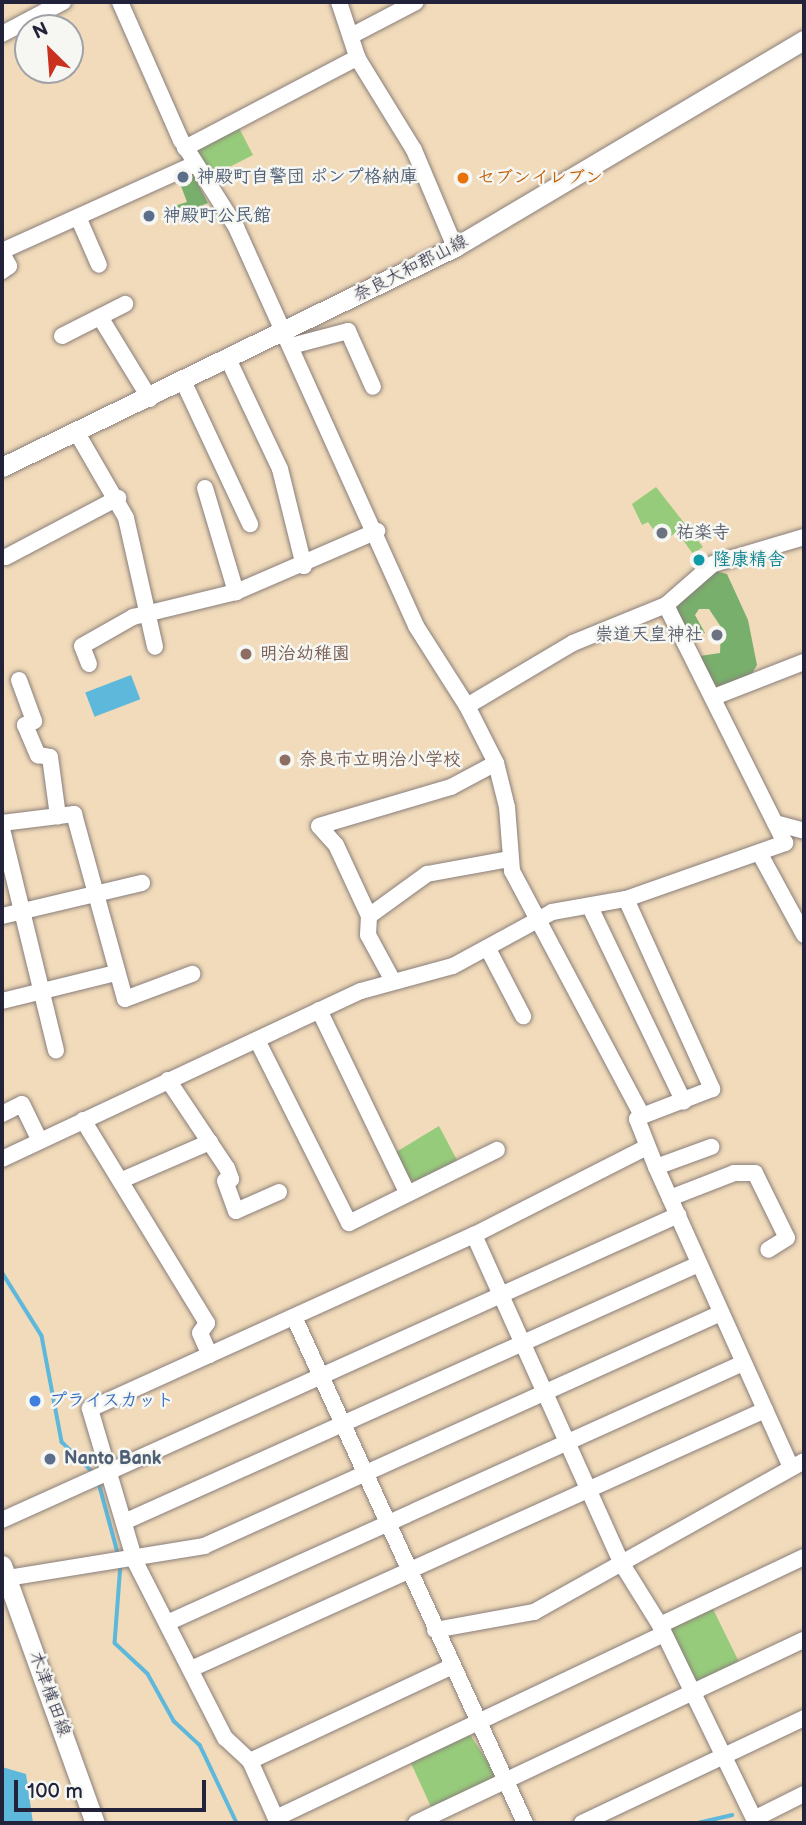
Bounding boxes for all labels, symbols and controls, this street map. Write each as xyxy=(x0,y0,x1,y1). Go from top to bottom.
north arrow xyxy=(14,14,84,84)
text: N xyxy=(29,18,52,45)
place label: 神殿町自警団 ポンプ格納庫 xyxy=(197,166,418,188)
place label: セブンイレブン xyxy=(477,167,603,189)
marker: 神殿町自警団 ポンプ格納庫 xyxy=(175,169,191,185)
marker: セブンイレブン xyxy=(455,170,471,186)
place label: 神殿町公民館 xyxy=(163,205,271,227)
marker: 神殿町公民館 xyxy=(141,208,157,224)
street label: 奈良大和郡山線 xyxy=(350,231,472,307)
place label: 祐楽寺 xyxy=(676,522,730,544)
marker: 祐楽寺 xyxy=(654,525,670,541)
place label: 隆康精舎 xyxy=(713,549,785,571)
marker: 隆康精舎 xyxy=(691,552,707,568)
place label: 崇道天皇神社 xyxy=(595,624,703,646)
marker: 崇道天皇神社 xyxy=(709,627,725,643)
place label: 明治幼稚園 xyxy=(260,643,350,665)
marker: 明治幼稚園 xyxy=(238,646,254,662)
place label: 奈良市立明治小学校 xyxy=(299,749,461,771)
marker: 奈良市立明治小学校 xyxy=(277,752,293,768)
place label: プライスカット xyxy=(49,1390,175,1412)
marker: プライスカット xyxy=(27,1393,43,1409)
place label: Nanto Bank xyxy=(64,1448,161,1470)
marker: Nanto Bank xyxy=(42,1451,58,1467)
street label: 木津横田線 xyxy=(23,1648,75,1740)
scale bar xyxy=(18,1766,210,1810)
text: 100 m xyxy=(27,1779,83,1804)

